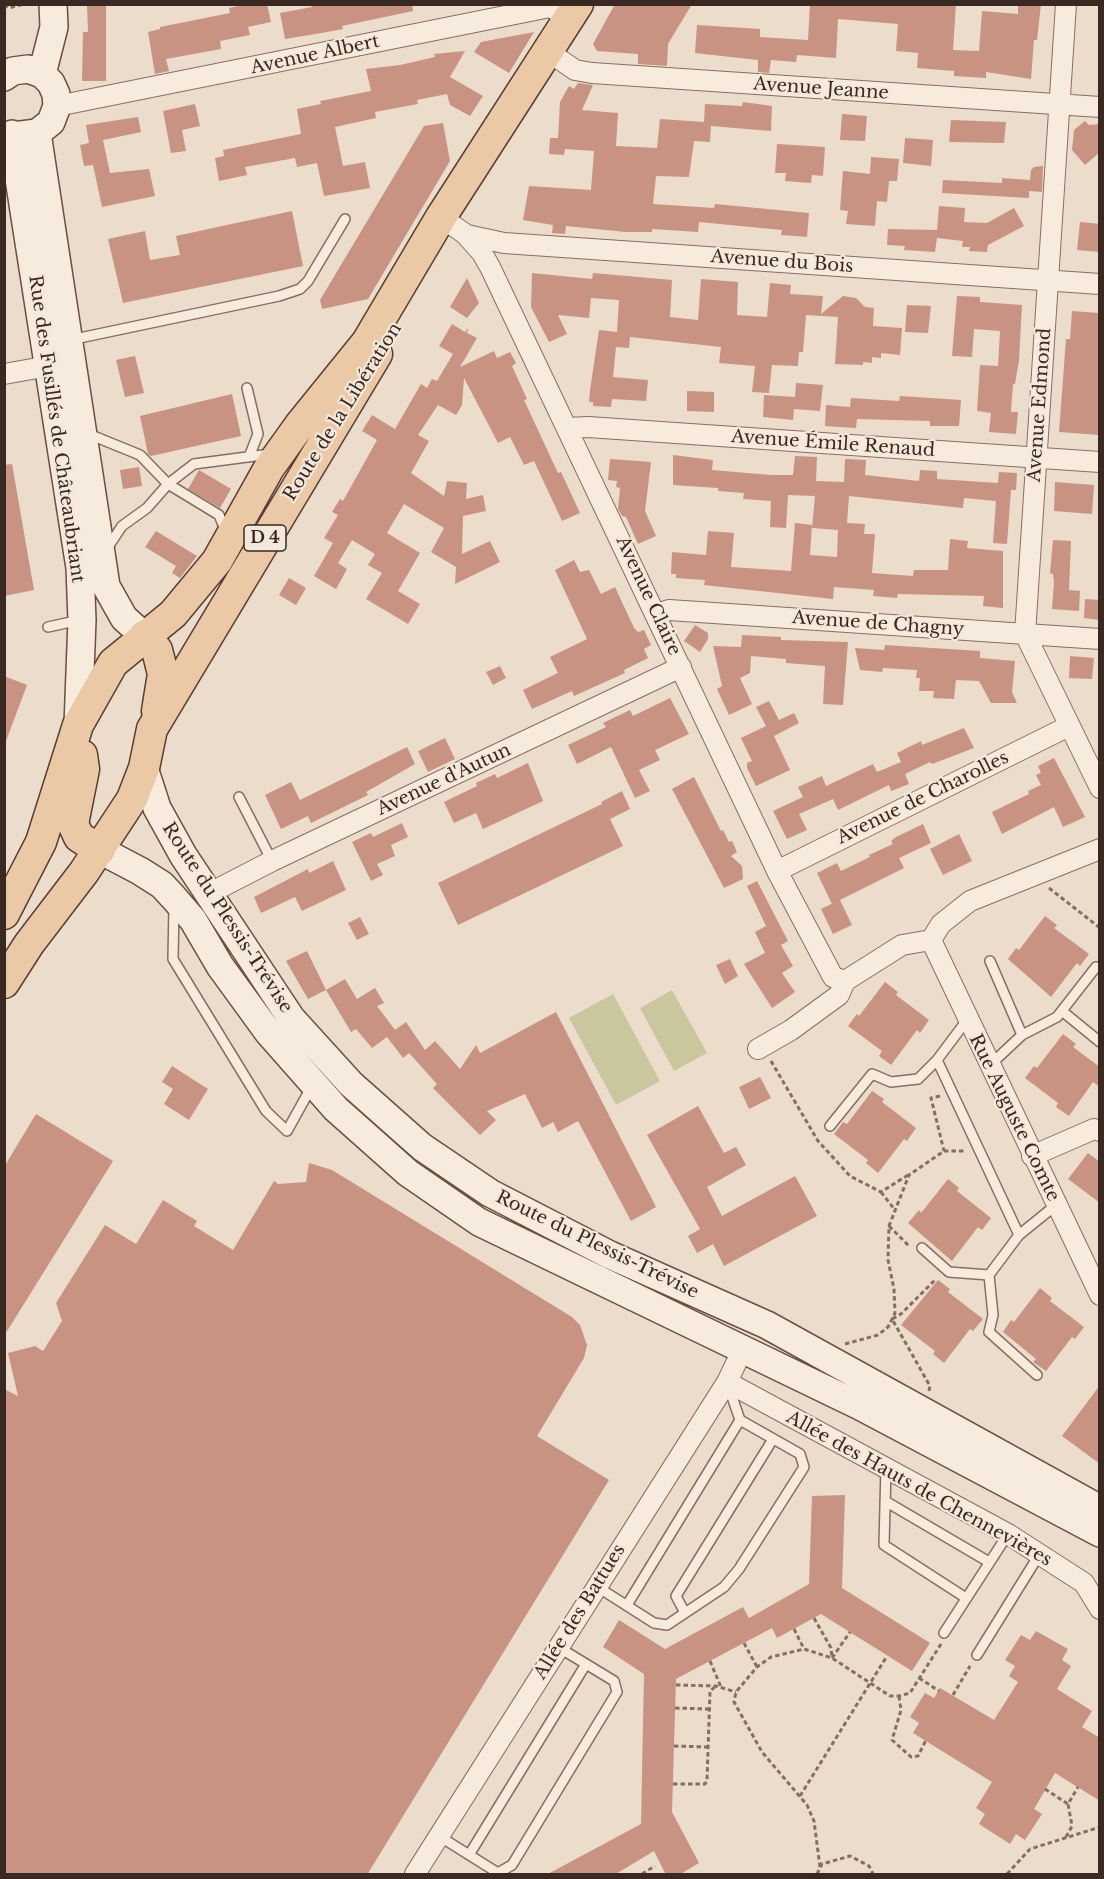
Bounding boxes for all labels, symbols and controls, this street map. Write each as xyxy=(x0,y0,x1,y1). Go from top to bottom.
street label: Avenue Albert xyxy=(249,31,381,79)
street label: Avenue Jeanne xyxy=(753,73,889,105)
street label: Avenue du Bois xyxy=(710,246,854,278)
street label: Rue des Fusillés de Châteaubriant xyxy=(24,274,88,584)
street label: Route de la Libération xyxy=(279,319,407,505)
street label: Avenue Edmond xyxy=(1024,327,1056,483)
street label: Avenue Émile Renaud xyxy=(730,426,936,462)
road number: D 4 xyxy=(244,525,286,551)
street label: Avenue Claire xyxy=(611,533,685,659)
street label: Avenue de Chagny xyxy=(791,607,965,641)
street label: Avenue d'Autun xyxy=(374,739,514,821)
street label: Avenue de Charolles xyxy=(834,747,1012,849)
street label: Route du Plessis-Trévise xyxy=(157,819,297,1017)
street label: Rue Auguste Comte xyxy=(964,1031,1064,1205)
street label: Route du Plessis-Trévise xyxy=(492,1186,702,1304)
street label: Allée des Hauts de Chennevières xyxy=(783,1407,1055,1571)
street label: Allée des Battues xyxy=(530,1541,630,1683)

